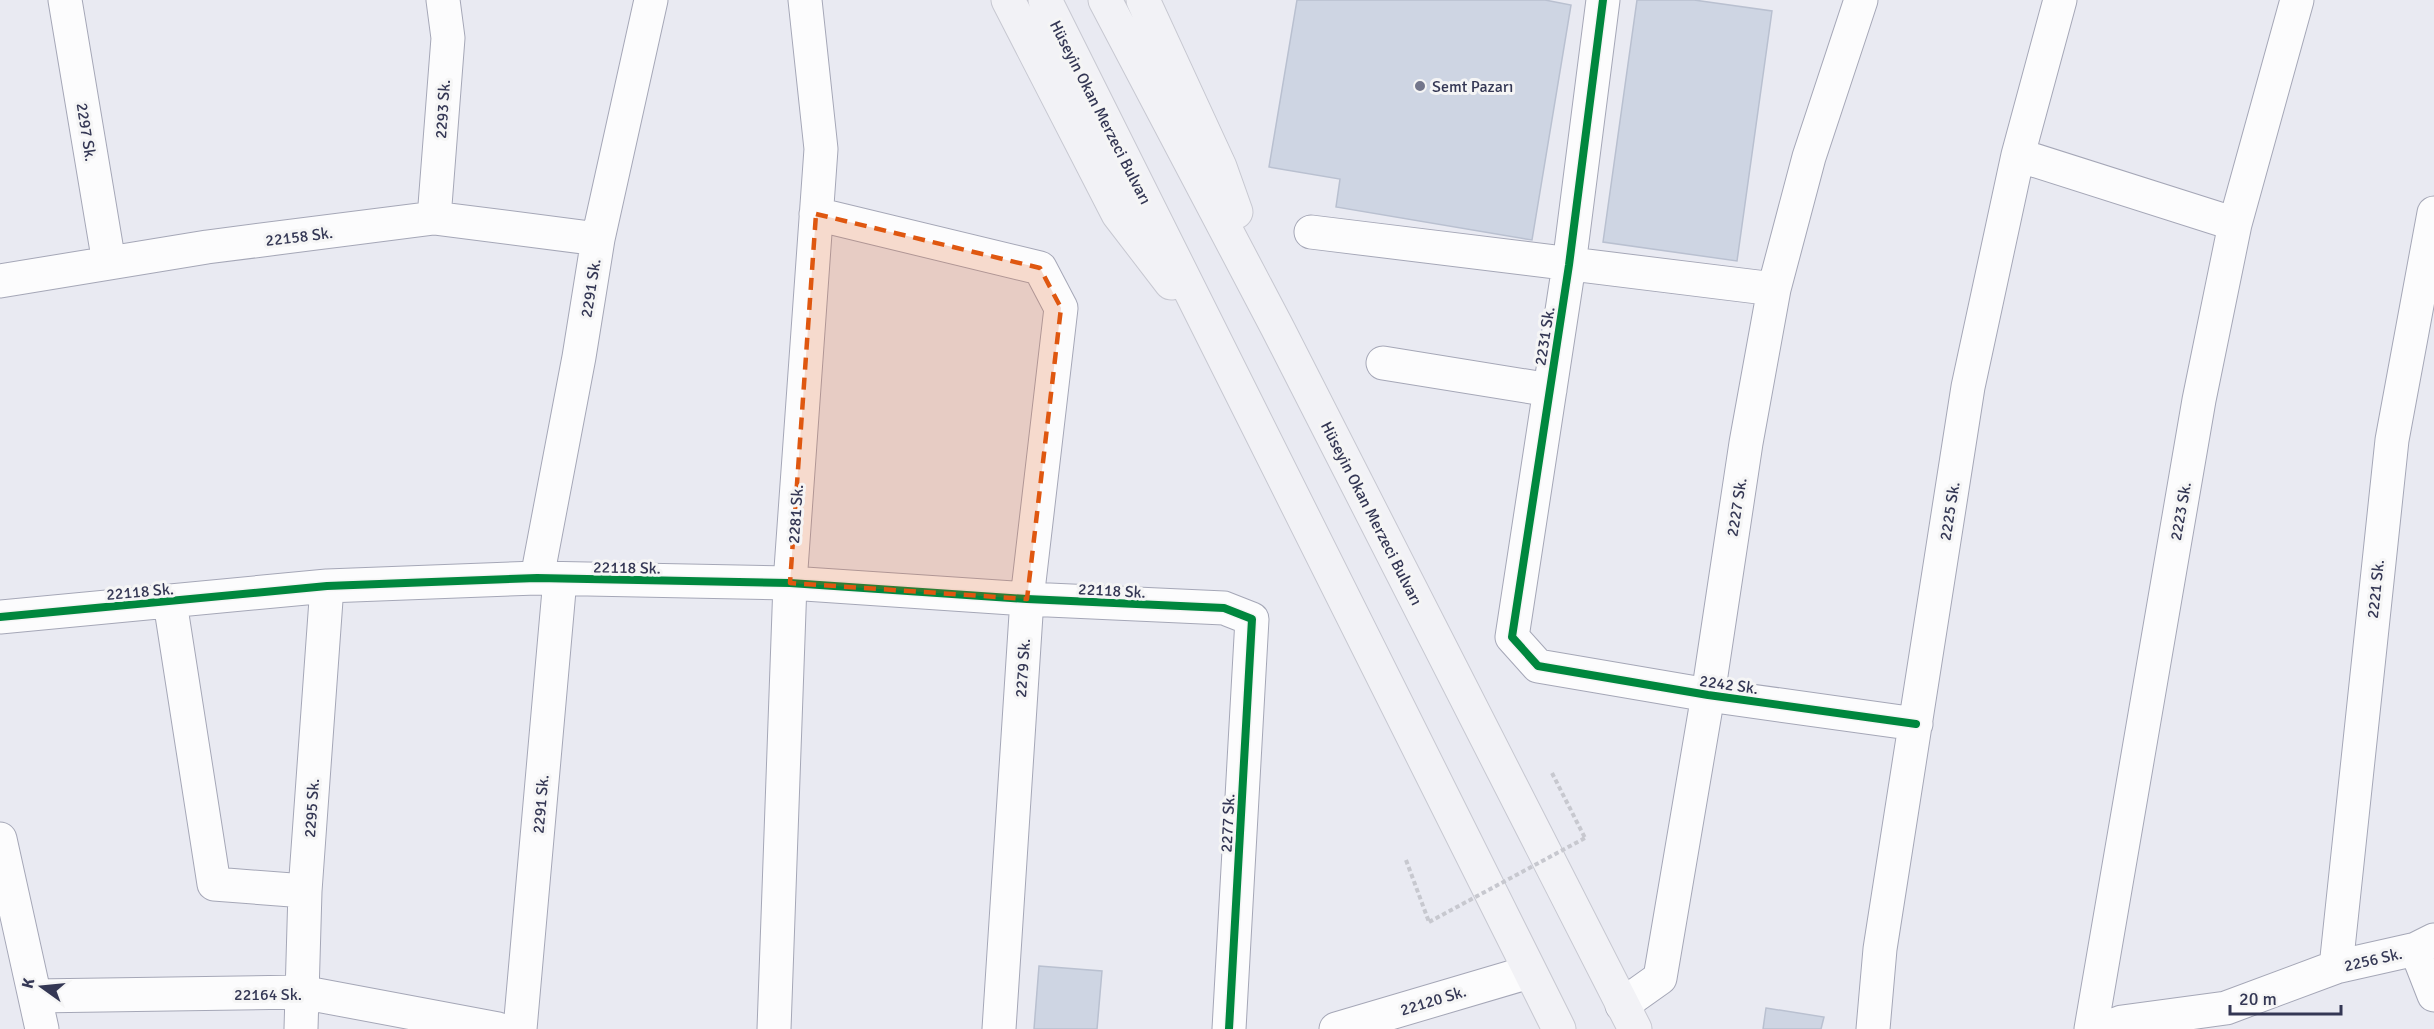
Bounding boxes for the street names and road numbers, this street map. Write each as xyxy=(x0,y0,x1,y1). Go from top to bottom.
street label: Hüseyin Okan Merzeci Bulvarı xyxy=(1045,17,1155,208)
street label: 2293 Sk. xyxy=(431,79,455,139)
street label: 2297 Sk. xyxy=(72,101,101,163)
street label: 22158 Sk. xyxy=(264,223,334,251)
street label: 2291 Sk. xyxy=(576,257,605,319)
street label: 2231 Sk. xyxy=(1530,305,1559,367)
street label: Hüseyin Okan Merzeci Bulvarı xyxy=(1316,418,1426,609)
street label: 2227 Sk. xyxy=(1722,476,1751,538)
street label: 2225 Sk. xyxy=(1935,480,1964,542)
street label: 2223 Sk. xyxy=(2166,480,2196,542)
street label: 2281 Sk. xyxy=(784,484,808,544)
street label: 22118 Sk. xyxy=(593,557,661,579)
street label: 2221 Sk. xyxy=(2363,559,2389,620)
street label: 22118 Sk. xyxy=(105,579,175,605)
street label: 22118 Sk. xyxy=(1078,579,1146,603)
street label: 2279 Sk. xyxy=(1011,638,1035,698)
street label: 2242 Sk. xyxy=(1698,671,1760,699)
street label: 2291 Sk. xyxy=(528,774,554,834)
street label: 2295 Sk. xyxy=(300,778,324,838)
street label: 2277 Sk. xyxy=(1216,793,1240,853)
street label: 2256 Sk. xyxy=(2342,944,2404,976)
street label: 22120 Sk. xyxy=(1398,981,1469,1020)
street label: 22164 Sk. xyxy=(234,985,302,1005)

